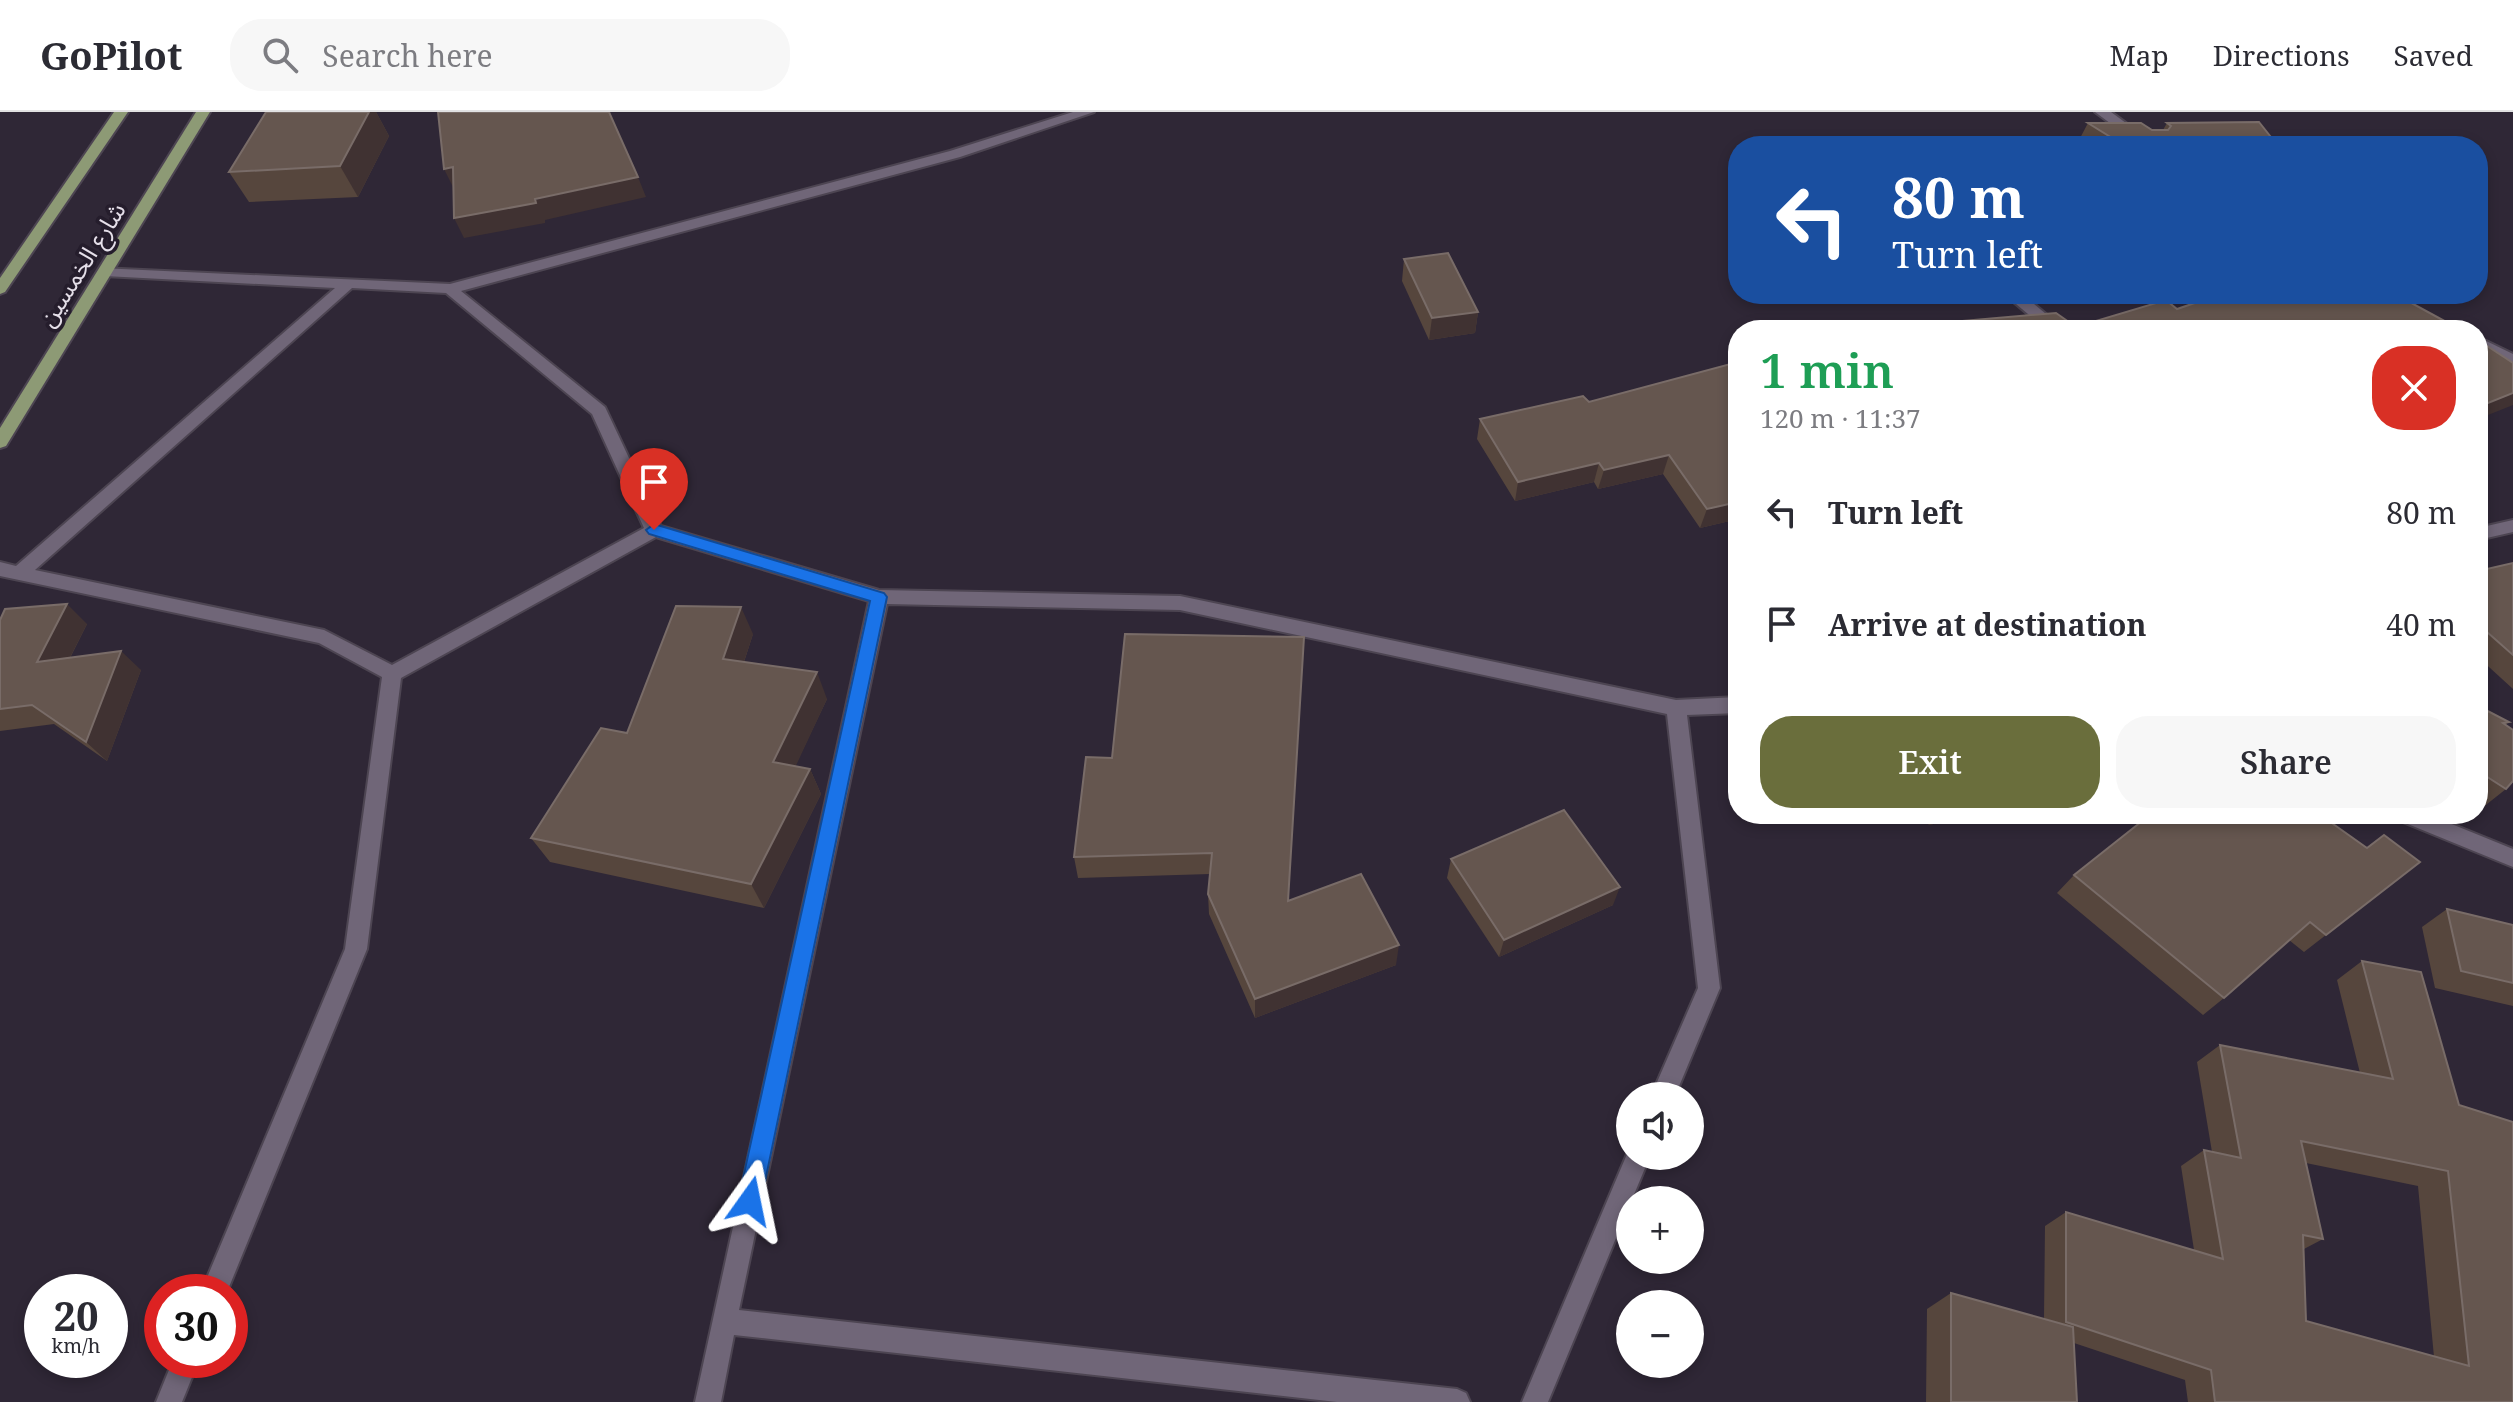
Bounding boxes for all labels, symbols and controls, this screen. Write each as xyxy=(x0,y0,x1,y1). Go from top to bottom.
search box xyxy=(230,19,790,91)
text: GoPilot xyxy=(40,29,182,81)
icon: search xyxy=(258,33,302,77)
text: Search here xyxy=(322,35,493,76)
text: Map xyxy=(2109,36,2169,74)
text: Directions xyxy=(2213,36,2350,74)
text: Saved xyxy=(2394,36,2473,74)
text: 80 m xyxy=(1892,158,2025,234)
icon: left xyxy=(1760,168,1864,272)
street label: شارع الخمسين xyxy=(30,195,134,334)
text: Turn left xyxy=(1892,230,2043,279)
text: 1 min xyxy=(1760,337,1894,402)
button: close xyxy=(2372,346,2456,430)
text: 120 m · 11:37 xyxy=(1760,400,1921,436)
pin xyxy=(620,448,688,530)
icon: arrive xyxy=(632,460,676,504)
icon: left xyxy=(1760,490,1804,534)
text: Turn left xyxy=(1828,492,1963,533)
text: 80 m xyxy=(2386,492,2456,533)
icon: arrive xyxy=(1760,602,1804,646)
text: Arrive at destination xyxy=(1828,604,2147,645)
text: 40 m xyxy=(2386,604,2456,645)
button: Exit xyxy=(1760,716,2100,808)
button: Share xyxy=(2116,716,2456,808)
map controls xyxy=(1616,1082,1704,1378)
button: sound xyxy=(1616,1082,1704,1170)
position arrow xyxy=(708,1159,792,1243)
button: + xyxy=(1616,1186,1704,1274)
speed limit sign: 30 xyxy=(144,1274,248,1378)
text: 20 xyxy=(53,1288,99,1343)
button: − xyxy=(1616,1290,1704,1378)
text: km/h xyxy=(51,1332,101,1359)

